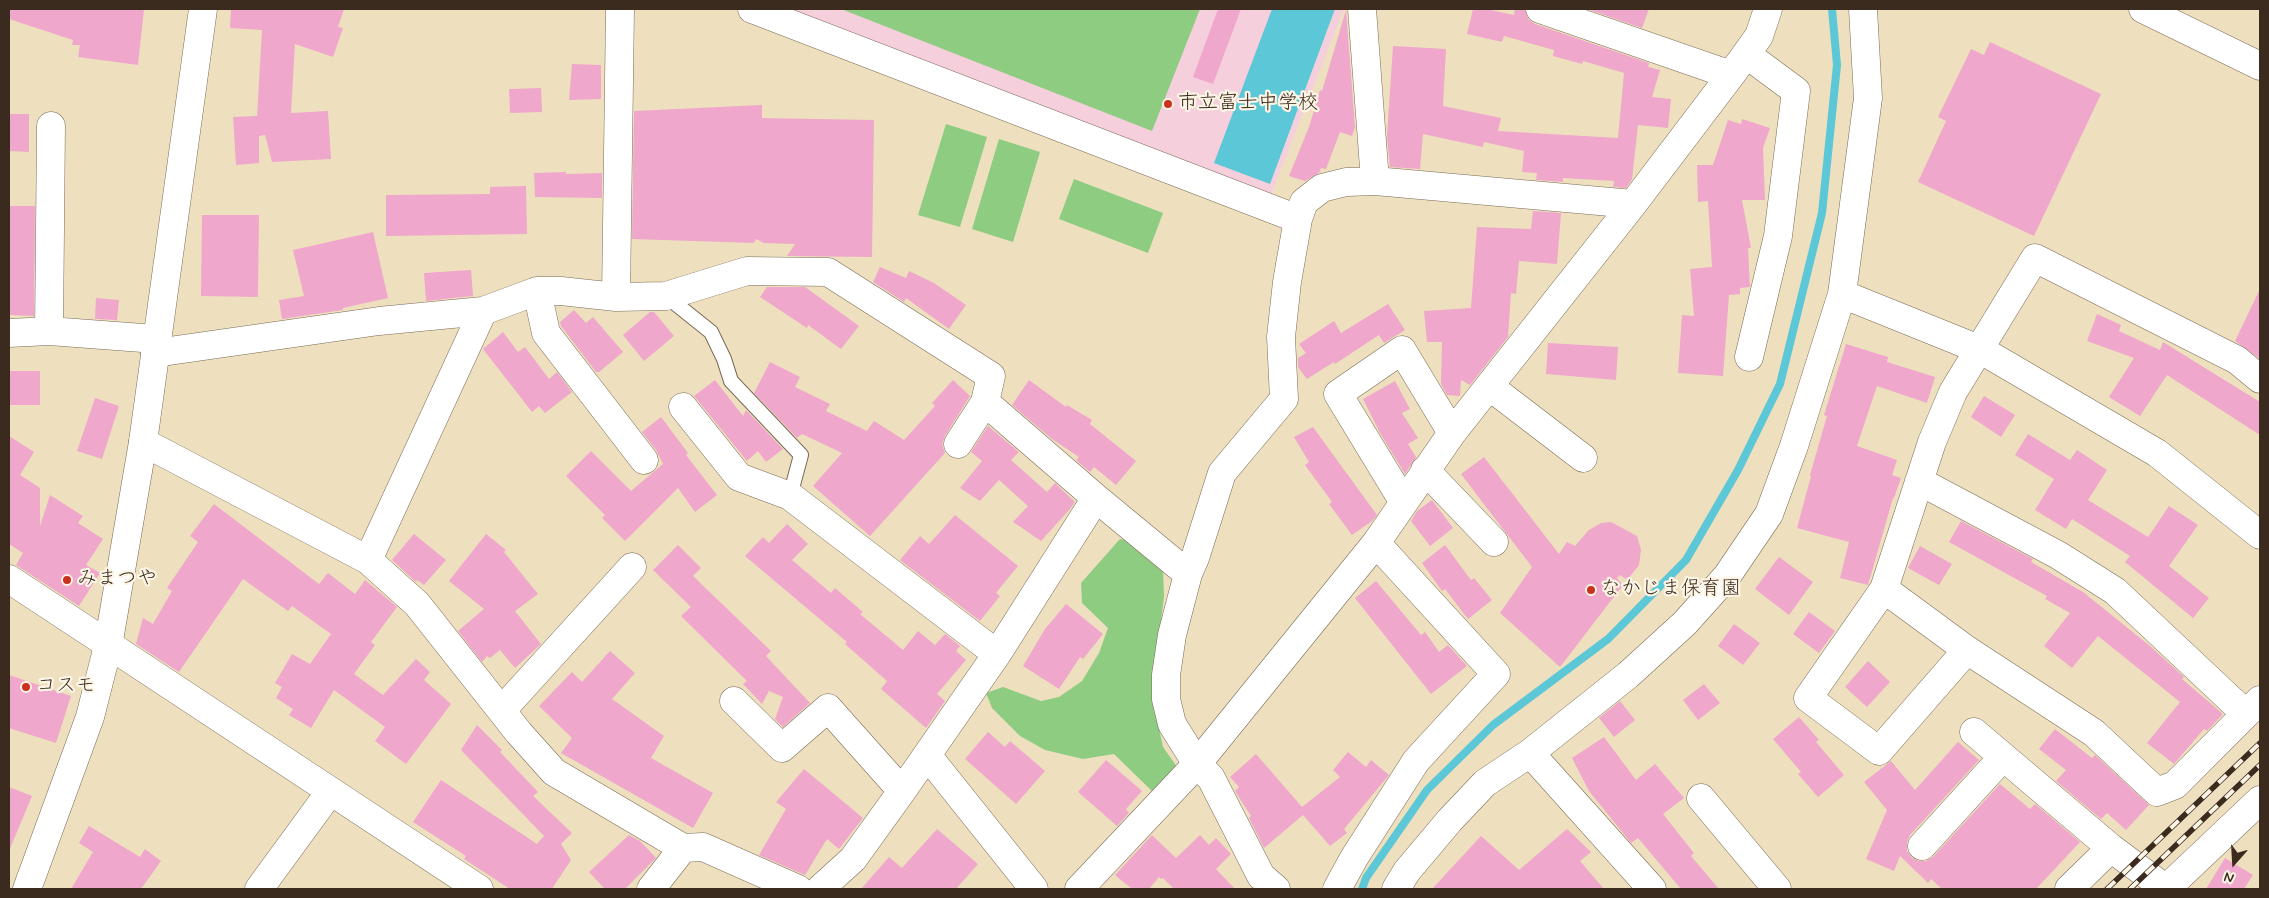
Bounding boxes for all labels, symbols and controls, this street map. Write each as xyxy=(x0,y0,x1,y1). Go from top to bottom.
place label: 市立富士中学校 xyxy=(1178,92,1318,116)
marker: 市立富士中学校 xyxy=(1162,98,1174,110)
place label: みまつや xyxy=(77,568,157,592)
marker: みまつや xyxy=(61,574,73,586)
place label: なかじま保育園 xyxy=(1601,578,1741,602)
marker: なかじま保育園 xyxy=(1585,584,1597,596)
place label: コスモ xyxy=(36,675,96,699)
marker: コスモ xyxy=(20,681,32,693)
north arrow xyxy=(2209,838,2259,888)
text: N xyxy=(2222,867,2236,887)

